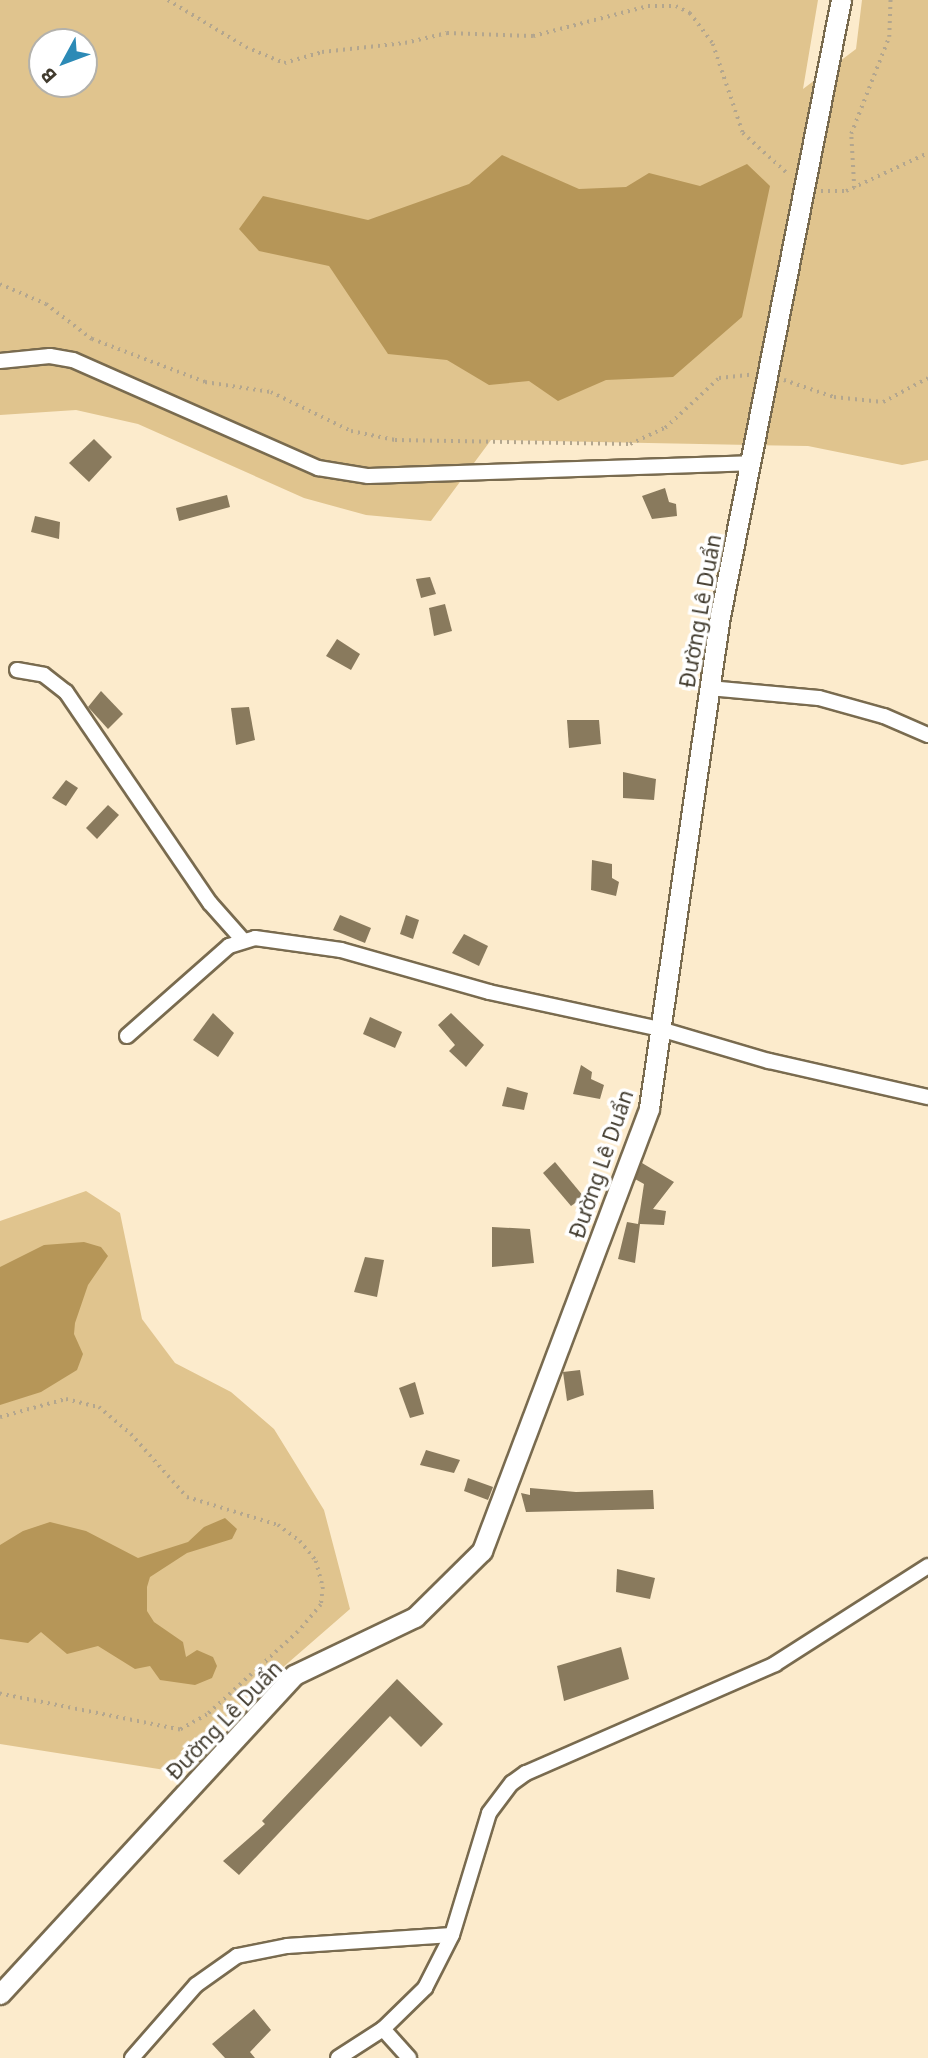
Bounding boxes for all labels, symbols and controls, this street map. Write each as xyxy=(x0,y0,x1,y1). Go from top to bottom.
north arrow xyxy=(28,28,98,98)
text: B xyxy=(35,62,63,89)
street label: Đường Lê Duẩn xyxy=(674,532,726,690)
street label: Đường Lê Duẩn xyxy=(564,1087,638,1241)
street label: Đường Lê Duẩn xyxy=(161,1655,287,1785)

